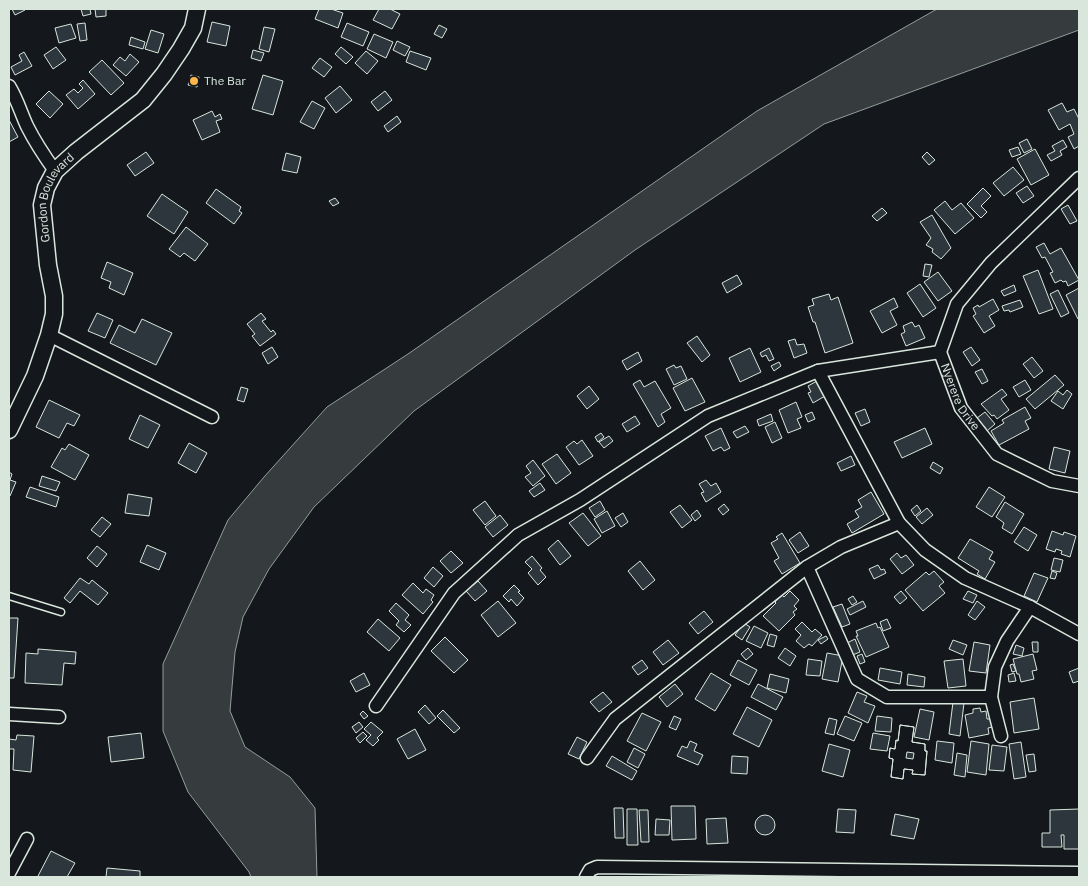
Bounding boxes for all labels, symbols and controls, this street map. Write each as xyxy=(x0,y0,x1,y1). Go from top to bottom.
place label: The Bar xyxy=(204,73,246,88)
marker: The Bar xyxy=(188,75,200,87)
street label: Gordon Boulevard xyxy=(34,149,77,243)
street label: Nyerere Drive xyxy=(938,361,984,433)

